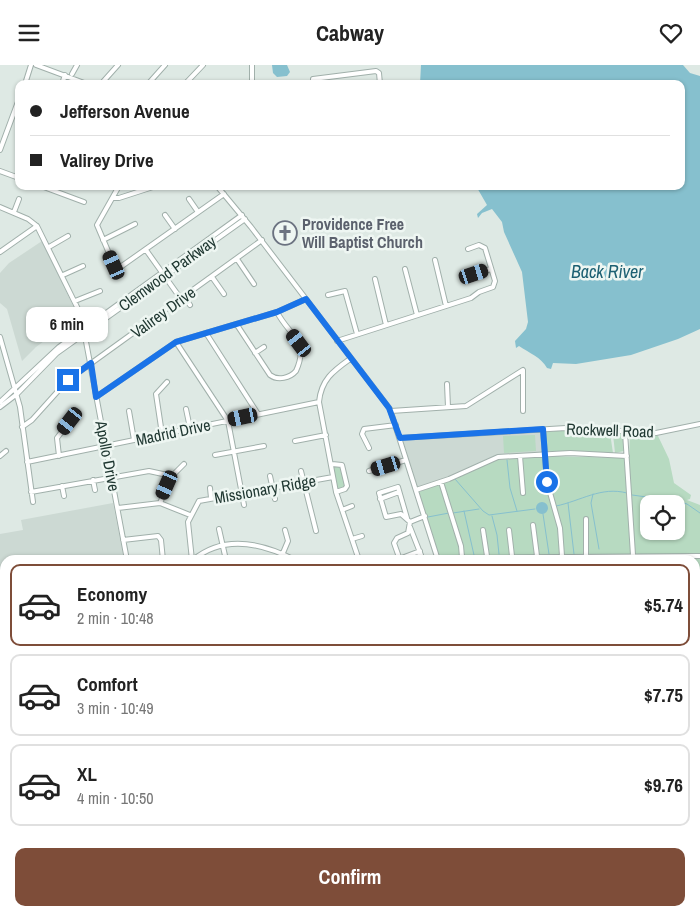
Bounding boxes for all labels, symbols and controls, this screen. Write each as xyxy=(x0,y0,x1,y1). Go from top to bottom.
text: Cabway xyxy=(316,18,384,48)
icon: menu xyxy=(15,19,43,47)
icon: heart xyxy=(657,19,685,47)
text: Jefferson Avenue xyxy=(60,98,190,124)
text: Valirey Drive xyxy=(60,147,154,173)
place label: Providence Free Will Baptist Church xyxy=(302,213,423,253)
church icon: Providence Free Will Baptist Church xyxy=(272,220,298,246)
street label: Clemwood Parkway xyxy=(114,230,221,316)
car xyxy=(101,248,126,282)
water label: Back River xyxy=(571,259,644,284)
car xyxy=(457,262,490,286)
street label: Valirey Drive xyxy=(126,281,200,343)
callout: 6 min xyxy=(27,307,109,343)
text: 6 min xyxy=(50,313,84,335)
car xyxy=(283,327,314,359)
route end xyxy=(57,369,79,391)
car xyxy=(54,405,85,437)
car xyxy=(226,407,259,427)
street label: Madrid Drive xyxy=(134,413,212,451)
street label: Rockwell Road xyxy=(566,417,654,443)
street label: Apollo Drive xyxy=(90,418,126,493)
car xyxy=(369,454,402,478)
car xyxy=(154,468,179,502)
street label: Missionary Ridge xyxy=(212,469,318,509)
route start xyxy=(536,471,558,493)
map controls xyxy=(640,495,685,540)
button: locate xyxy=(640,495,685,540)
text: Economy xyxy=(77,581,147,607)
icon: car xyxy=(17,583,62,628)
text: $5.74 xyxy=(644,592,683,618)
text: 2 min · 10:48 xyxy=(77,607,154,629)
text: Comfort xyxy=(77,671,138,697)
icon: car xyxy=(17,673,62,718)
text: $7.75 xyxy=(644,682,683,708)
text: 3 min · 10:49 xyxy=(77,697,154,719)
text: XL xyxy=(77,761,97,787)
icon: car xyxy=(17,763,62,808)
text: $9.76 xyxy=(644,772,683,798)
text: 4 min · 10:50 xyxy=(77,787,154,809)
button: Confirm xyxy=(15,848,685,906)

